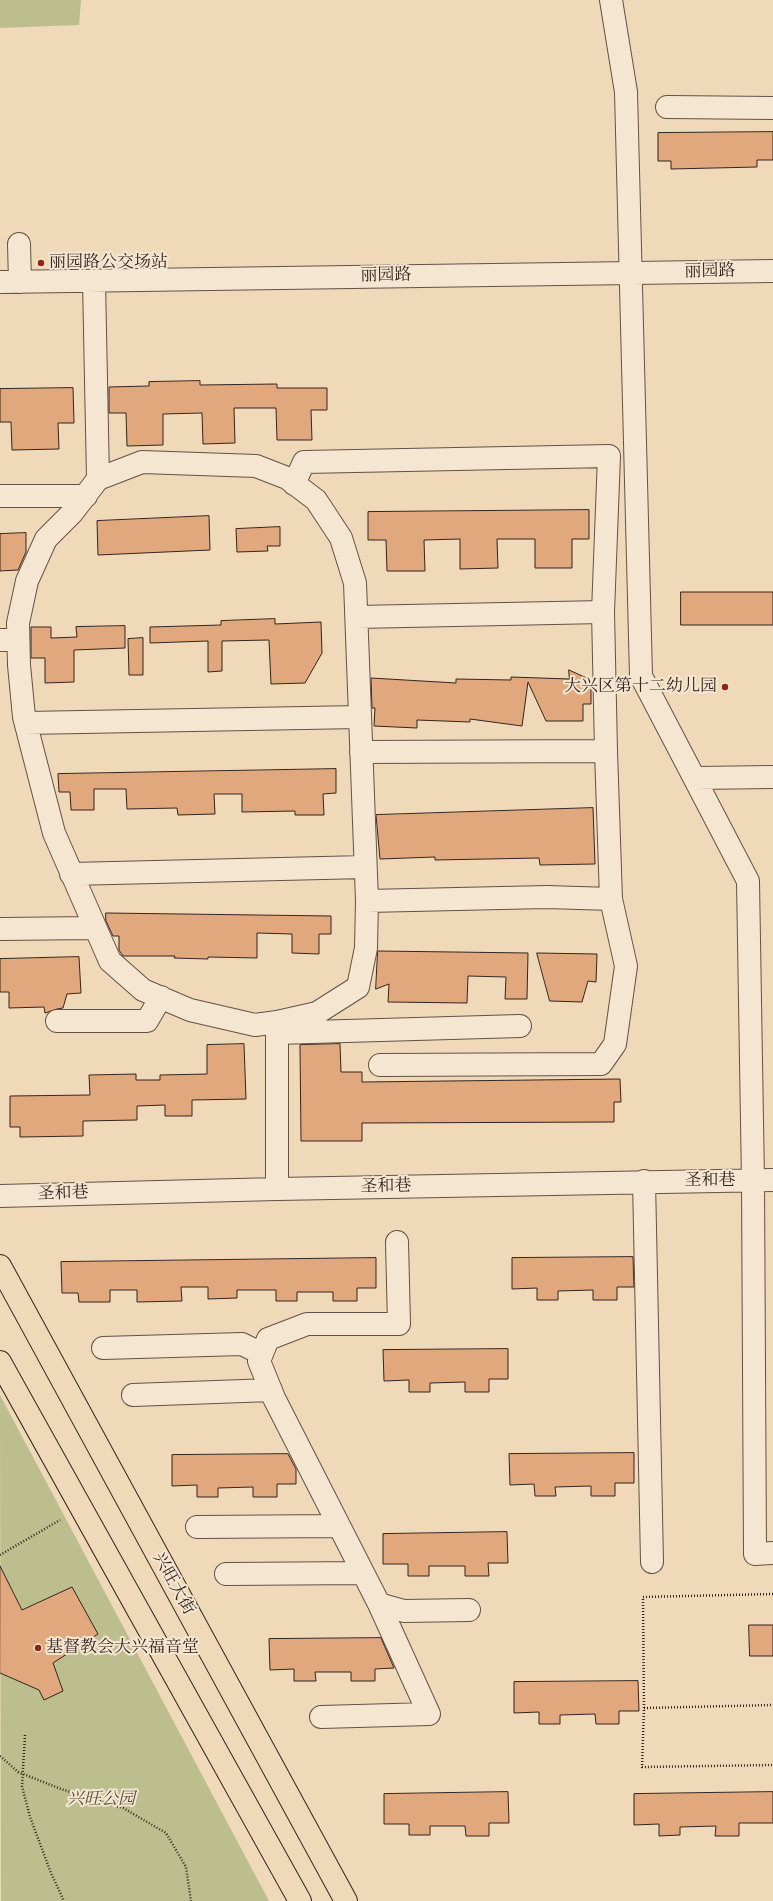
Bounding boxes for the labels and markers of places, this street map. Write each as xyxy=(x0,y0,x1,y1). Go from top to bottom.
place label: 丽园路公交场站 xyxy=(49,253,168,273)
marker: 丽园路公交场站 xyxy=(36,258,46,268)
place label: 大兴区第十二幼儿园 xyxy=(564,677,717,697)
marker: 大兴区第十二幼儿园 xyxy=(720,682,730,692)
place label: 基督教会大兴福音堂 xyxy=(46,1638,199,1658)
marker: 基督教会大兴福音堂 xyxy=(33,1643,43,1653)

